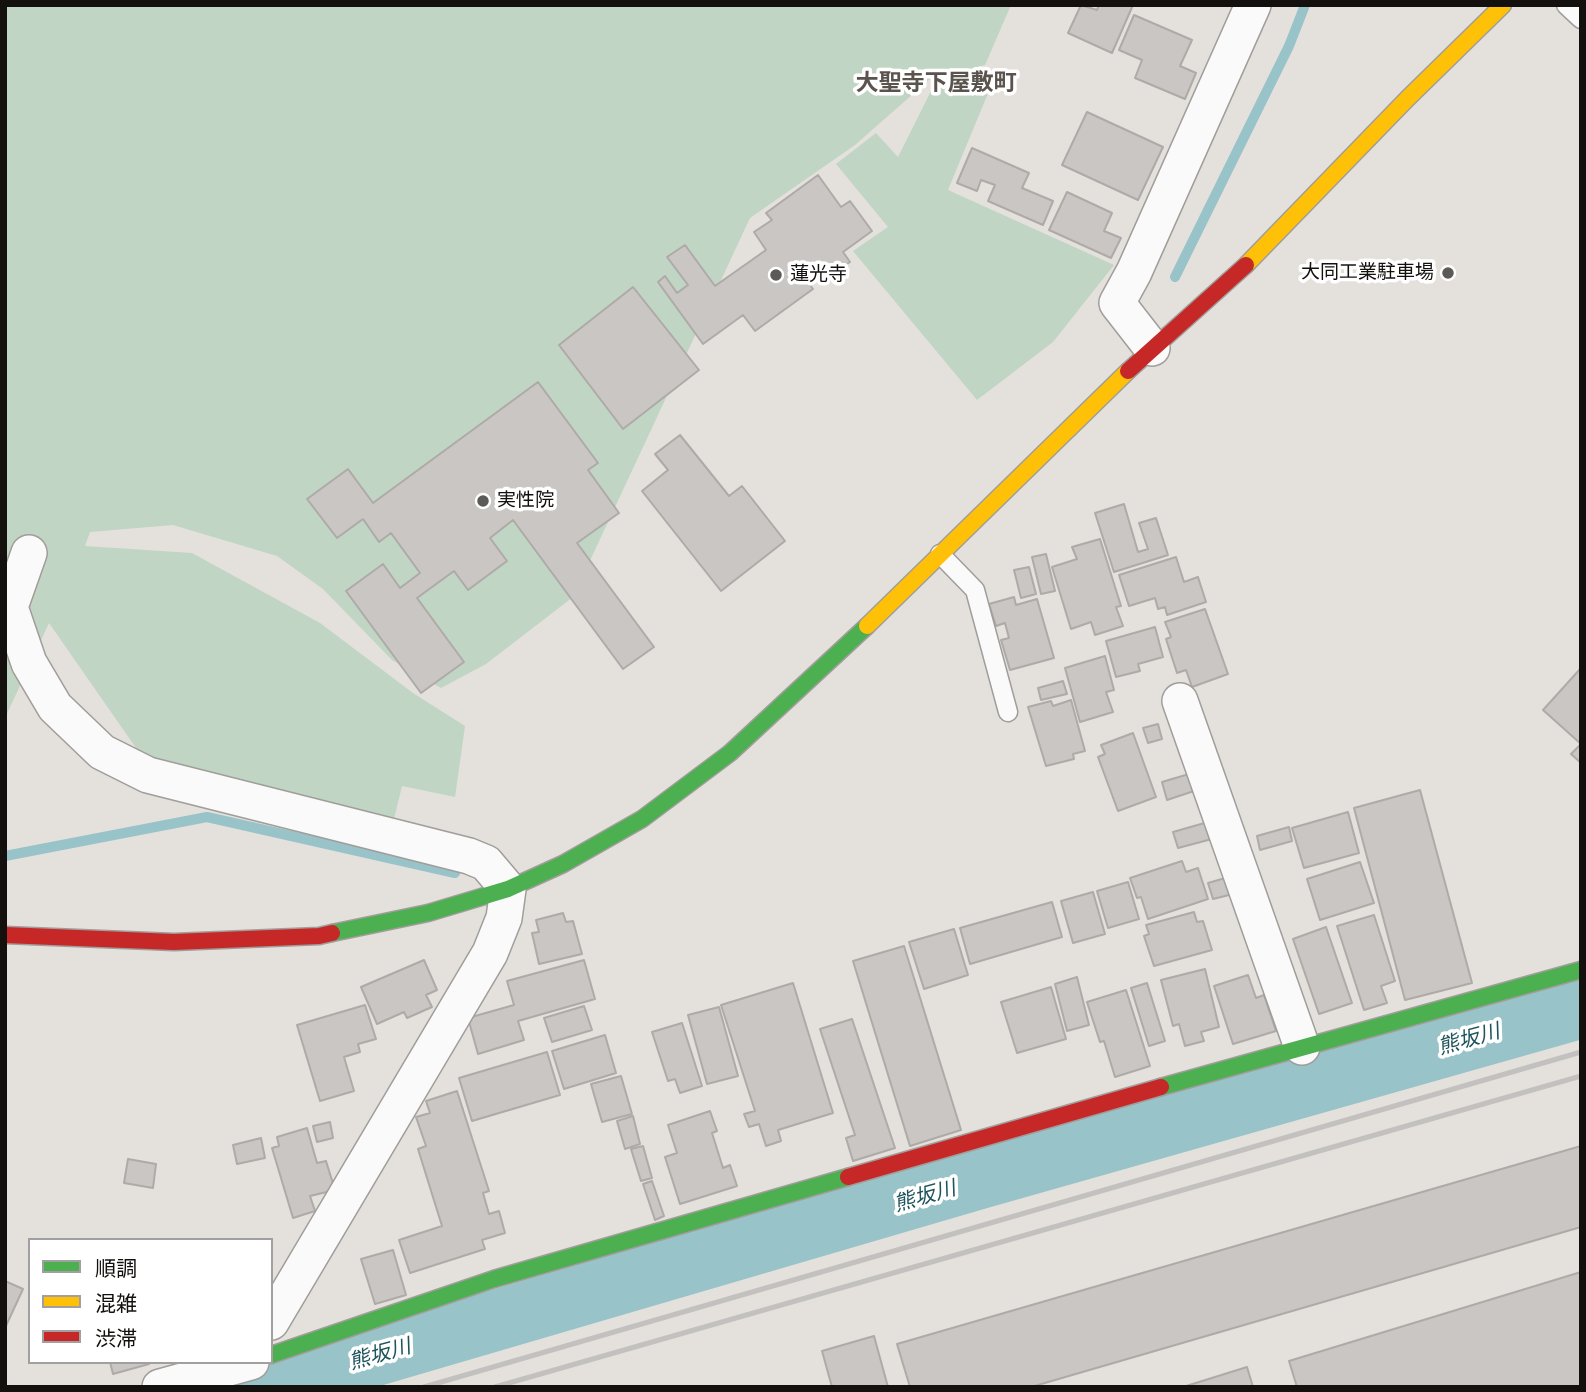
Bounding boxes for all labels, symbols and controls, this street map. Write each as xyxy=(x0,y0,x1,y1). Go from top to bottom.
district label: 大聖寺下屋敷町 xyxy=(856,70,1016,98)
place label: 大同工業駐車場 xyxy=(1301,262,1434,284)
place label: 蓮光寺 xyxy=(790,264,847,286)
marker: 大同工業駐車場 xyxy=(1440,265,1456,281)
marker: 蓮光寺 xyxy=(768,267,784,283)
place label: 実性院 xyxy=(497,490,554,512)
marker: 実性院 xyxy=(475,493,491,509)
water label: 熊坂川 xyxy=(1435,1019,1503,1061)
water label: 熊坂川 xyxy=(891,1176,959,1218)
legend xyxy=(28,1238,273,1364)
text: 順調 xyxy=(95,1257,137,1280)
text: 混雑 xyxy=(95,1292,137,1315)
text: 渋滞 xyxy=(95,1327,137,1350)
water label: 熊坂川 xyxy=(346,1334,414,1376)

